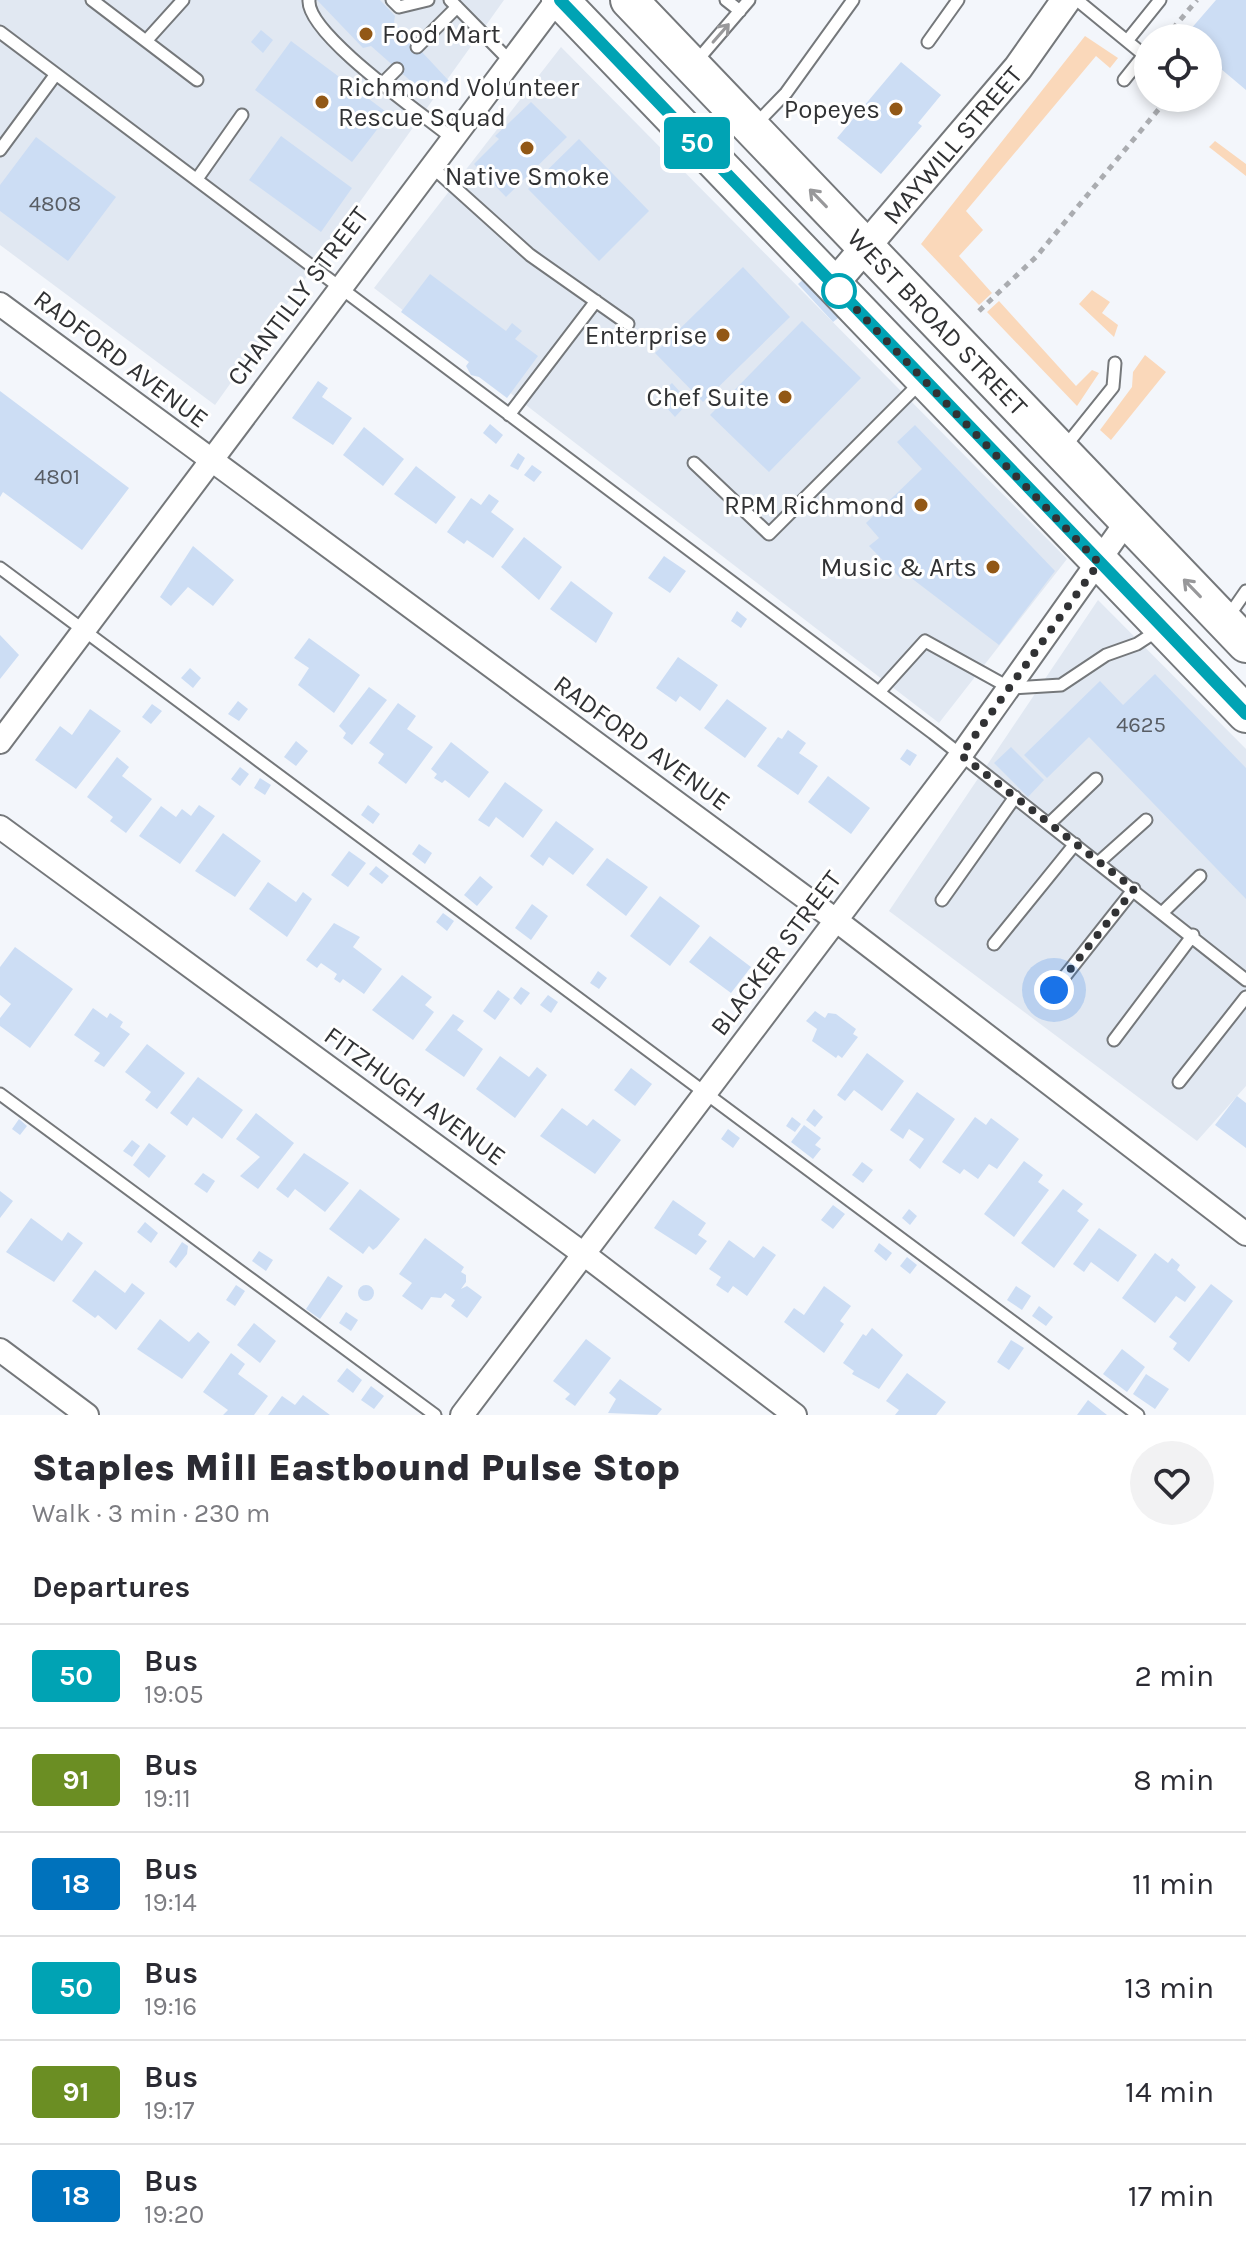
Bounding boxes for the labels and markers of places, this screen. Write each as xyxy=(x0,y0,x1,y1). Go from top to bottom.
place label: Food Mart xyxy=(382,19,501,50)
marker: Food Mart xyxy=(357,25,375,43)
place label: Richmond Volunteer Rescue Squad xyxy=(338,72,580,133)
marker: Richmond Volunteer Rescue Squad xyxy=(313,93,331,111)
place label: Popeyes xyxy=(784,94,880,125)
marker: Popeyes xyxy=(887,100,905,118)
marker: Native Smoke xyxy=(518,139,536,157)
place label: Native Smoke xyxy=(445,161,609,192)
unlabelled marker xyxy=(822,274,856,308)
place label: Enterprise xyxy=(585,320,707,351)
marker: Enterprise xyxy=(714,326,732,344)
place label: Chef Suite xyxy=(647,382,769,413)
marker: Chef Suite xyxy=(776,388,794,406)
place label: RPM Richmond xyxy=(724,490,905,521)
marker: RPM Richmond xyxy=(912,496,930,514)
place label: Music & Arts xyxy=(821,552,977,583)
marker: Music & Arts xyxy=(984,558,1002,576)

